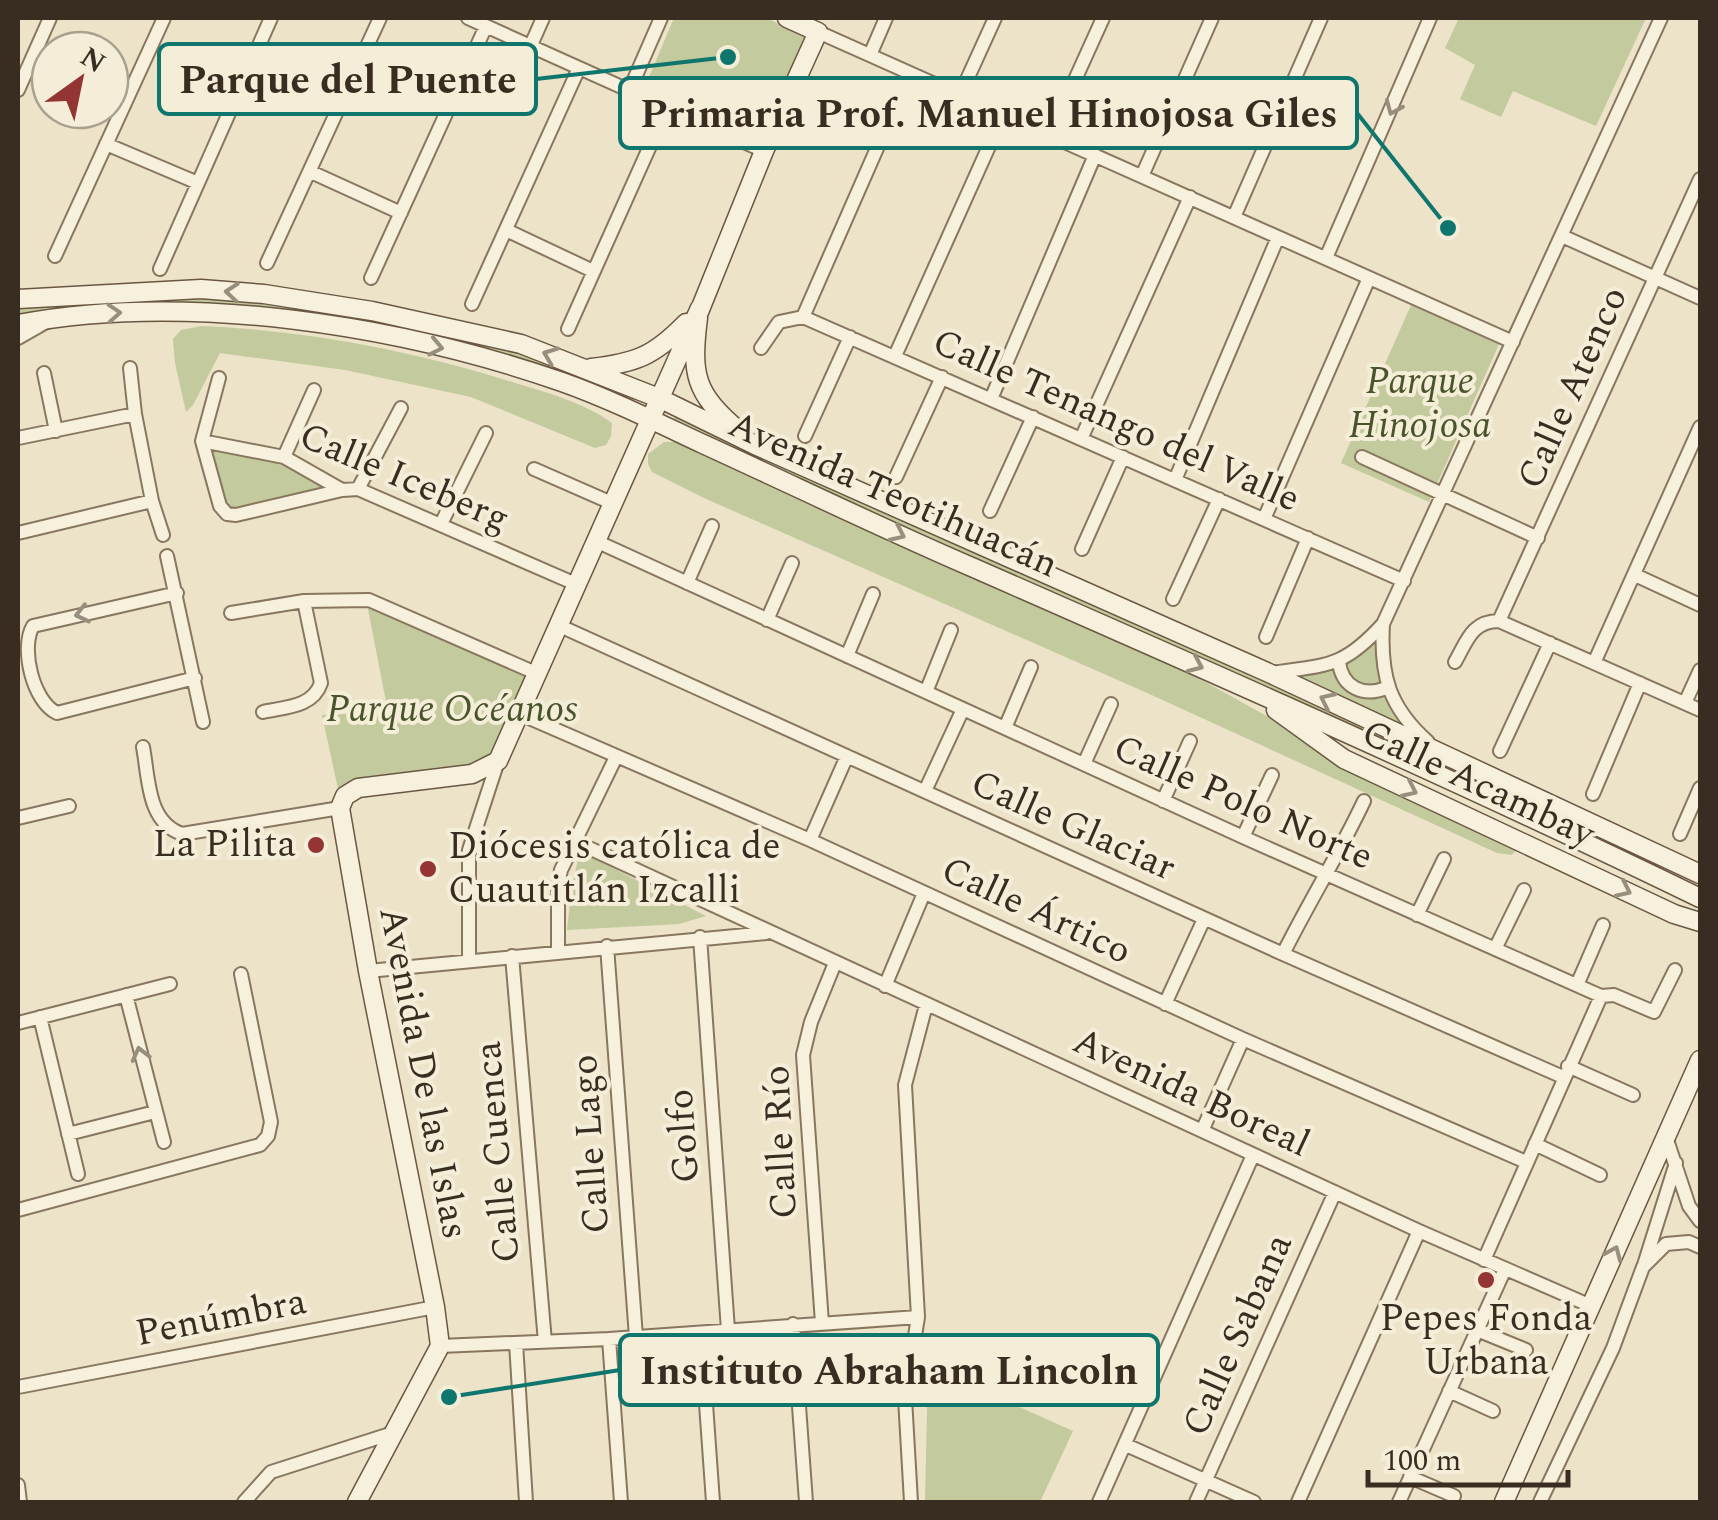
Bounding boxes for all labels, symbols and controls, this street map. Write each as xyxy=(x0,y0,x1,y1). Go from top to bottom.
north arrow xyxy=(30,30,130,130)
text: N xyxy=(72,36,114,85)
callout: Parque del Puente xyxy=(159,44,536,114)
text: Parque del Puente xyxy=(179,51,517,112)
callout: Primaria Prof. Manuel Hinojosa Giles xyxy=(620,78,1357,148)
text: Primaria Prof. Manuel Hinojosa Giles xyxy=(640,85,1338,146)
one-way arrow xyxy=(1384,98,1404,115)
street label: Calle Atenco xyxy=(1503,277,1643,499)
one-way arrow xyxy=(224,281,240,303)
one-way arrow xyxy=(107,303,123,324)
street label: Calle Tenango del Valle xyxy=(923,314,1309,528)
one-way arrow xyxy=(427,335,444,356)
one-way arrow xyxy=(542,347,560,367)
park label: Parque Hinojosa xyxy=(1349,353,1491,455)
street label: Avenida Teotihuacán xyxy=(719,396,1067,594)
street label: Calle Iceberg xyxy=(290,408,518,548)
one-way arrow xyxy=(888,522,906,542)
one-way arrow xyxy=(73,602,90,623)
one-way arrow xyxy=(1186,653,1204,673)
park label: Parque Océanos xyxy=(326,681,578,739)
one-way arrow xyxy=(1319,693,1337,713)
street label: Calle Acambay xyxy=(1352,705,1606,864)
street label: Calle Polo Norte xyxy=(1104,720,1382,886)
street label: Calle Glaciar xyxy=(961,755,1185,897)
one-way arrow xyxy=(1400,777,1418,797)
place label: La Pilita xyxy=(153,816,296,874)
place label: Diócesis católica de Cuautitlán Izcalli xyxy=(448,818,781,920)
marker: La Pilita xyxy=(305,834,327,856)
street label: Calle Ártico xyxy=(931,842,1141,980)
marker: Diócesis católica de Cuautitlán Izcalli xyxy=(417,858,439,880)
one-way arrow xyxy=(1614,877,1632,897)
street label: Avenida De las Islas xyxy=(362,902,484,1244)
street label: Avenida Boreal xyxy=(1063,1013,1319,1173)
street label: Calle Cuenca xyxy=(459,1038,537,1265)
one-way arrow xyxy=(131,1046,152,1063)
street label: Calle Lago xyxy=(556,1052,626,1236)
street label: Calle Río xyxy=(748,1064,814,1220)
street label: Golfo xyxy=(652,1087,716,1185)
street label: Calle Sabana xyxy=(1168,1224,1309,1446)
one-way arrow xyxy=(1602,1245,1622,1263)
marker: Pepes Fonda Urbana xyxy=(1475,1269,1497,1291)
street label: Penúmbra xyxy=(131,1273,312,1363)
place label: Pepes Fonda Urbana xyxy=(1380,1290,1593,1392)
callout: Instituto Abraham Lincoln xyxy=(620,1335,1158,1405)
text: Instituto Abraham Lincoln xyxy=(640,1342,1138,1403)
scale bar xyxy=(1368,1425,1568,1487)
text: 100 m xyxy=(1383,1438,1461,1484)

